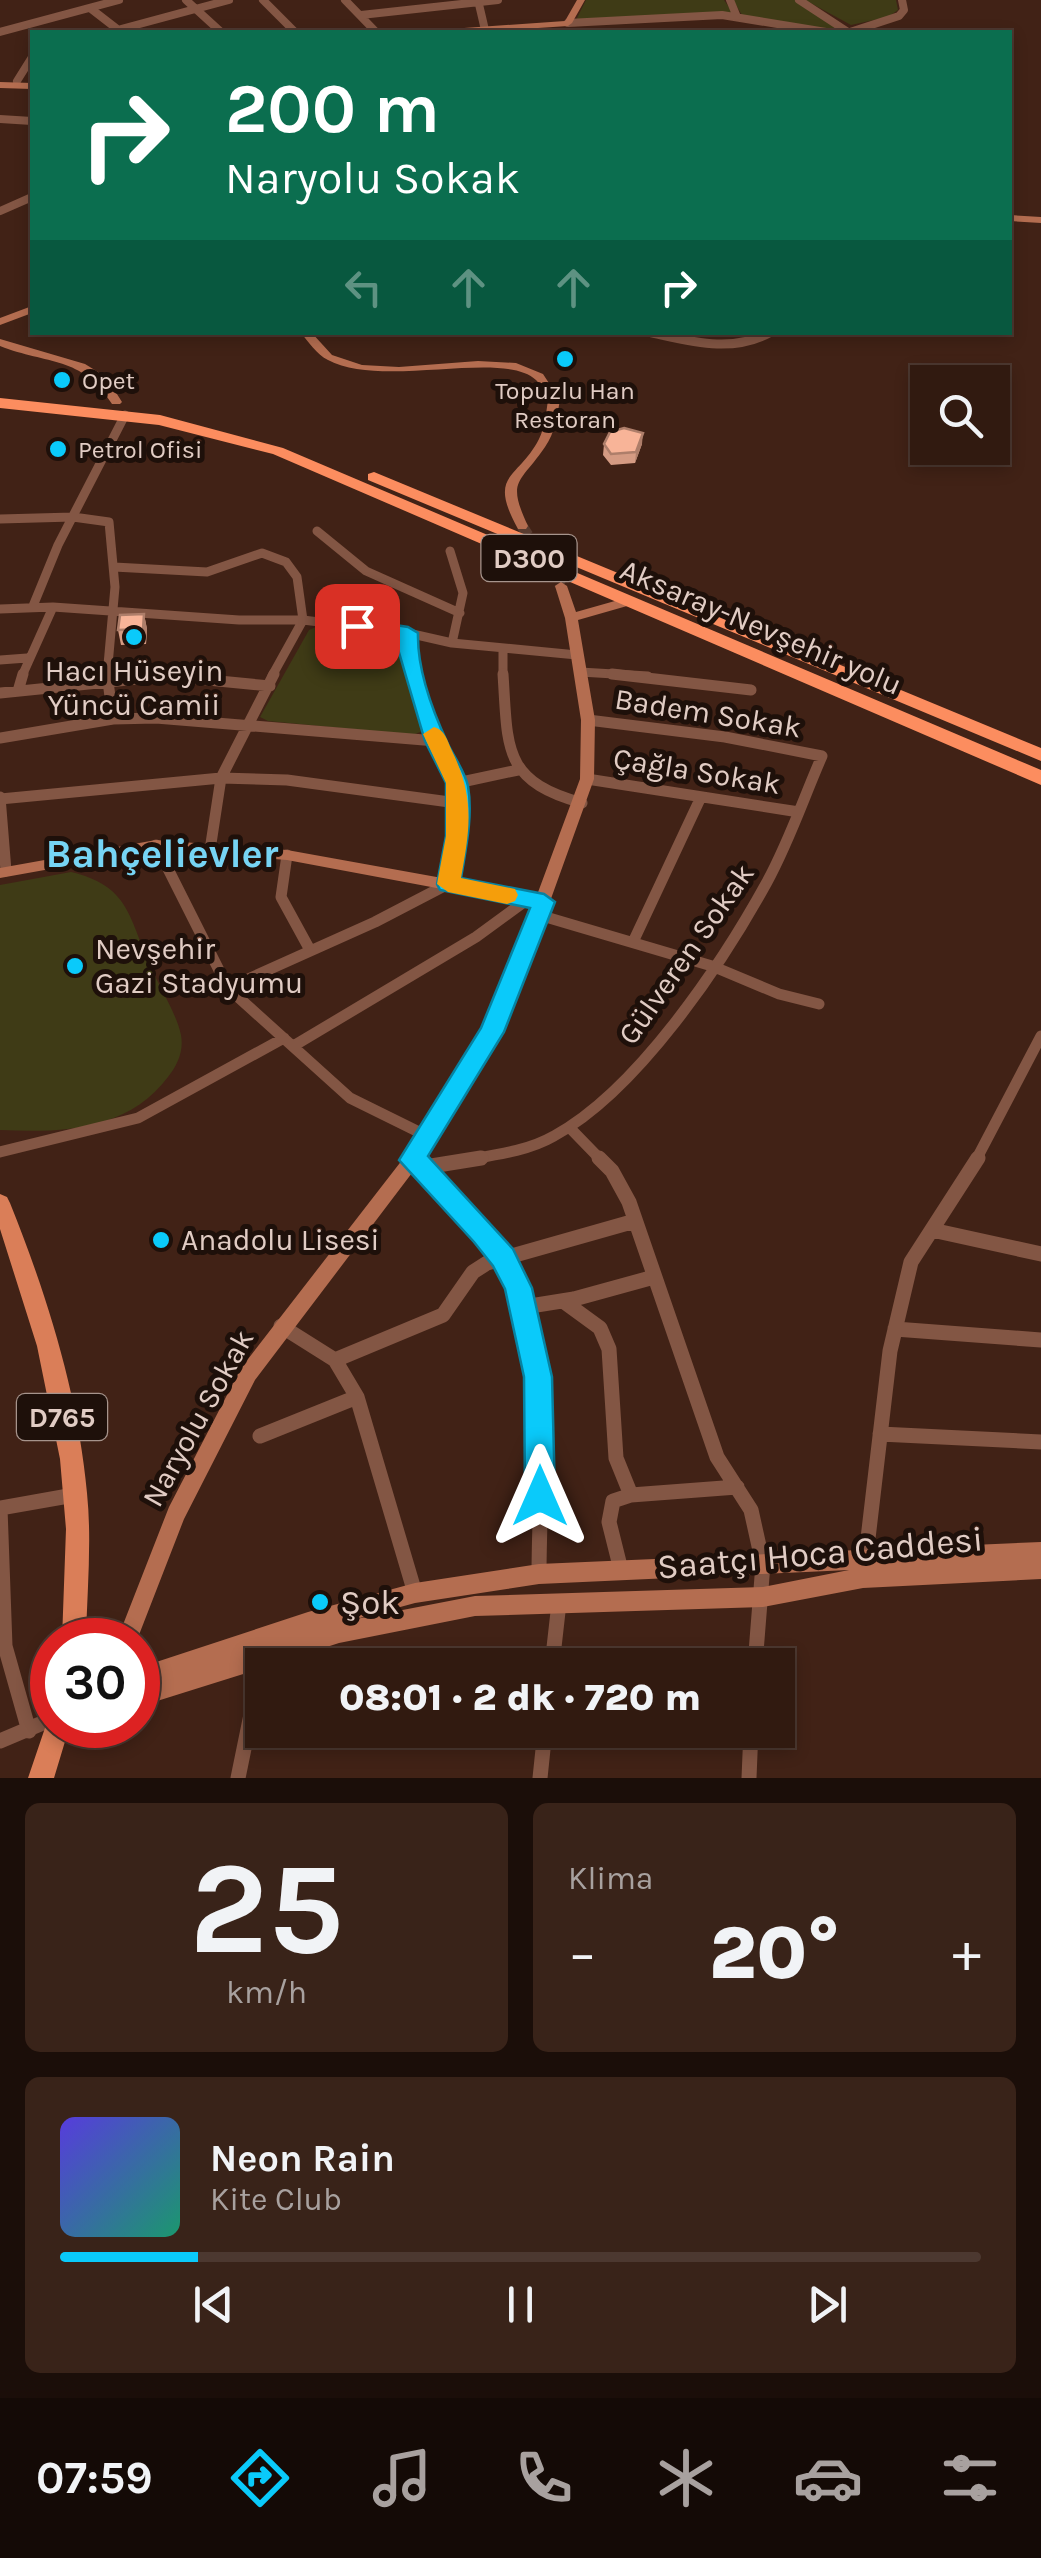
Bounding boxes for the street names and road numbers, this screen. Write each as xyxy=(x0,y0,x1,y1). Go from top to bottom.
road number: D300 xyxy=(482,535,576,581)
street label: Aksaray-Nevşehir yolu xyxy=(615,551,907,703)
street label: Badem Sokak xyxy=(612,680,804,746)
street label: Çağla Sokak xyxy=(611,740,783,802)
street label: Gülveren Sokak xyxy=(610,857,762,1051)
street label: Naryolu Sokak xyxy=(135,1323,261,1513)
road number: D765 xyxy=(17,1394,107,1440)
street label: Saatçı Hoca Caddesi xyxy=(655,1518,985,1588)

